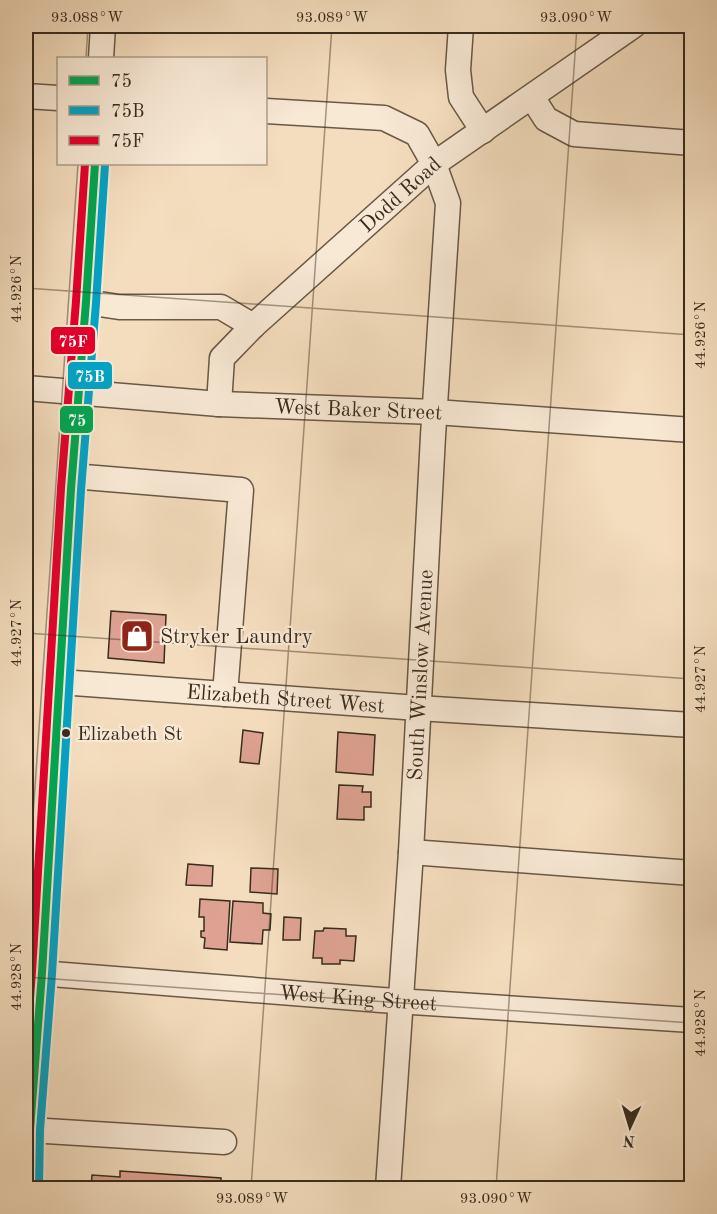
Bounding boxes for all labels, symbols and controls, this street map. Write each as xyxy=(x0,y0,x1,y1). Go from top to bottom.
text: 93.088°W xyxy=(51,11,123,26)
text: 93.089°W xyxy=(296,11,368,26)
text: 93.090°W xyxy=(540,11,612,26)
legend xyxy=(57,57,267,165)
text: 75 xyxy=(111,73,132,91)
text: 75B xyxy=(111,103,144,121)
text: 75F xyxy=(111,133,144,151)
street label: Dodd Road xyxy=(356,154,446,237)
text: 44.926°N xyxy=(10,255,25,323)
text: 44.926°N xyxy=(694,301,709,369)
line badge: 75F xyxy=(50,326,96,355)
text: 75F xyxy=(58,335,88,351)
line badge: 75B xyxy=(67,361,113,390)
text: 75B xyxy=(75,370,105,386)
street label: West Baker Street xyxy=(274,397,443,424)
line badge: 75 xyxy=(59,405,94,434)
text: 75 xyxy=(68,414,86,430)
street label: South Winslow Avenue xyxy=(405,569,438,781)
text: 44.927°N xyxy=(10,599,25,667)
shop icon: Stryker Laundry xyxy=(119,618,155,654)
place label: Stryker Laundry xyxy=(160,627,313,648)
text: 44.927°N xyxy=(694,645,709,713)
street label: Elizabeth Street West xyxy=(185,682,385,718)
place label: Elizabeth St xyxy=(77,725,183,745)
marker: Elizabeth St xyxy=(60,727,72,739)
text: 44.928°N xyxy=(10,943,25,1011)
street label: West King Street xyxy=(278,983,438,1016)
text: 44.928°N xyxy=(694,989,709,1057)
north arrow xyxy=(600,1097,660,1157)
text: N xyxy=(622,1132,636,1148)
text: 93.089°W xyxy=(216,1192,288,1207)
text: 93.090°W xyxy=(460,1192,532,1207)

